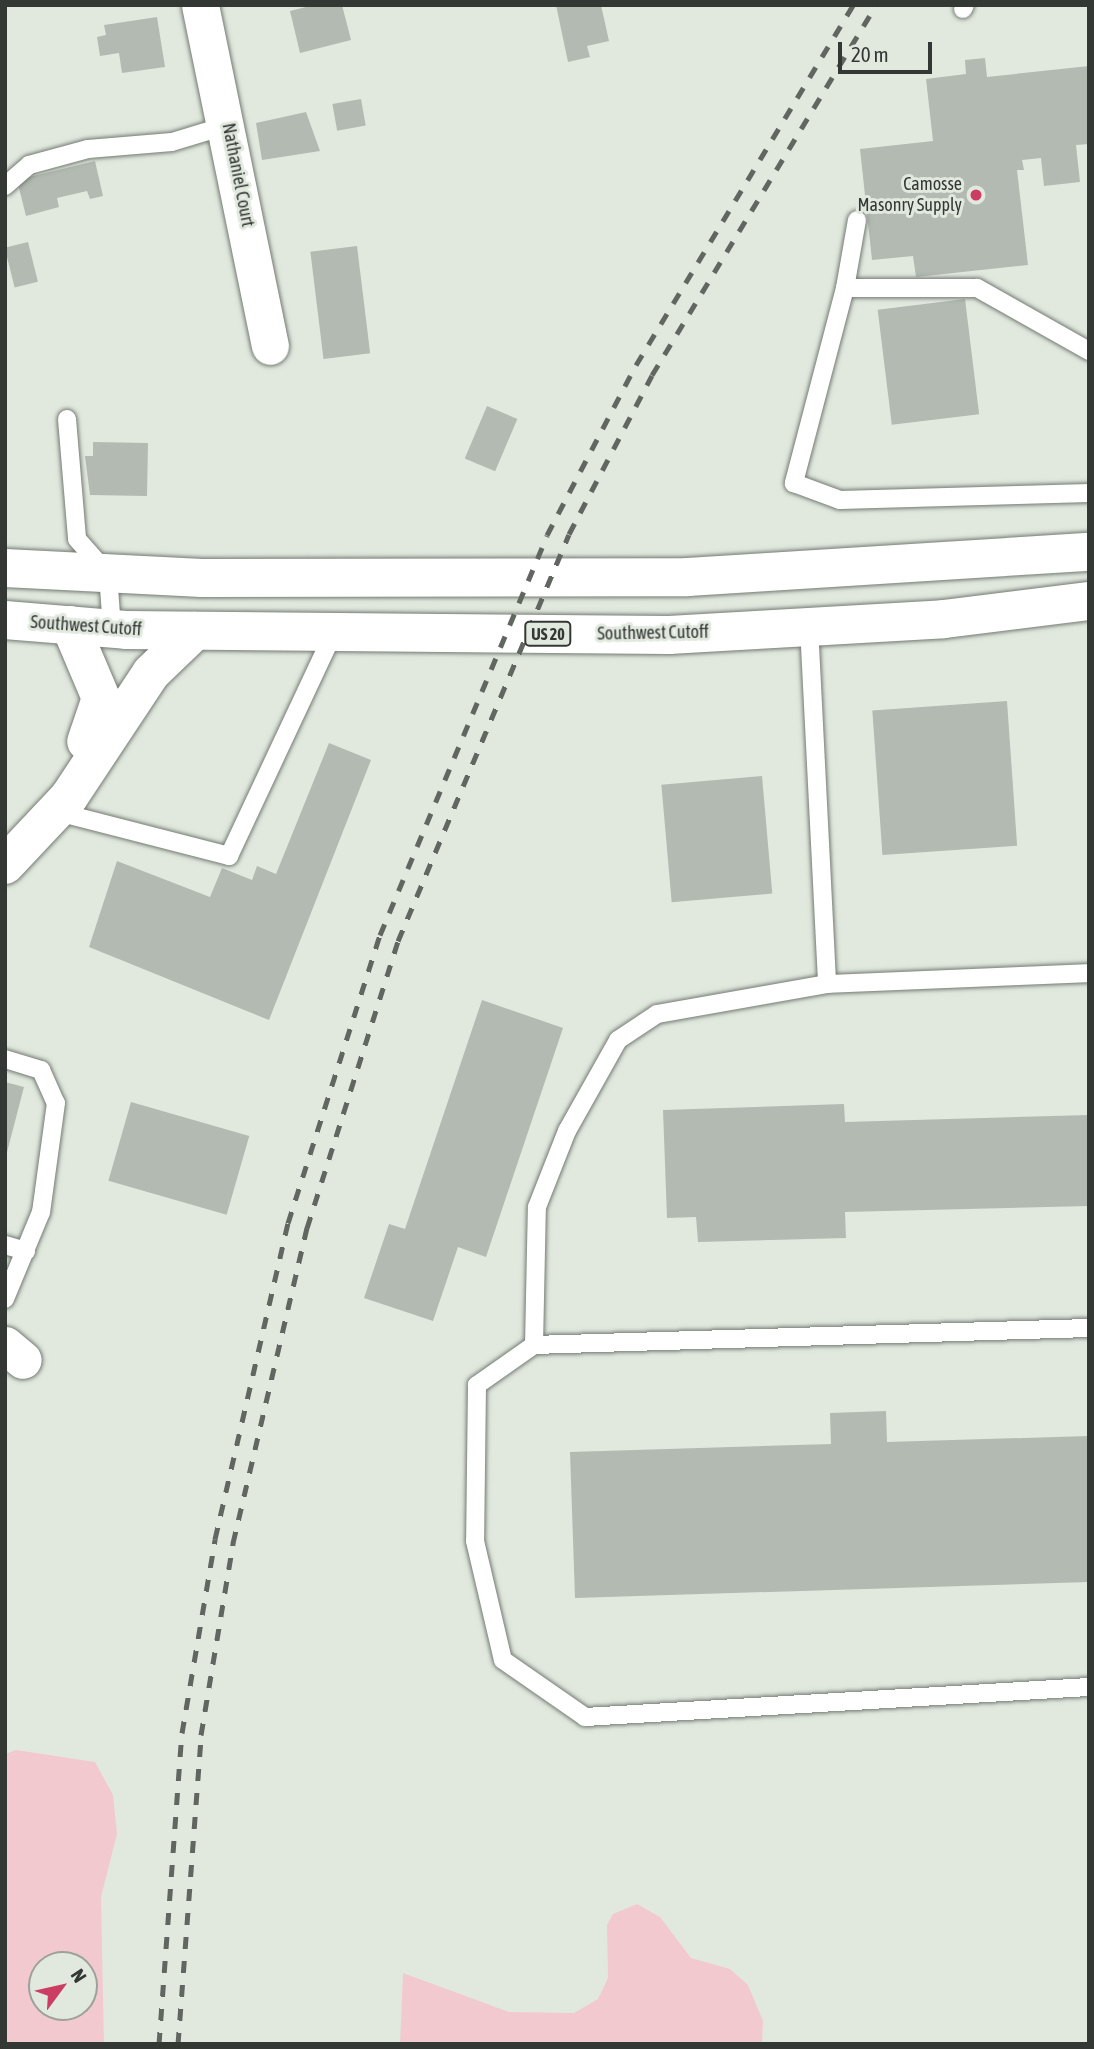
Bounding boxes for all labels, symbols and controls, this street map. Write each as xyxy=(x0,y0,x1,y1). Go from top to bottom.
scale bar xyxy=(842,28,936,72)
text: 20 m xyxy=(851,42,889,66)
street label: Nathaniel Court xyxy=(217,121,259,229)
place label: Camosse Masonry Supply xyxy=(858,174,962,216)
marker: Camosse Masonry Supply xyxy=(968,187,984,203)
street label: Southwest Cutoff xyxy=(30,611,142,641)
street label: Southwest Cutoff xyxy=(597,621,709,645)
road number: US 20 xyxy=(524,622,572,646)
north arrow xyxy=(28,1951,98,2021)
text: N xyxy=(67,1965,91,1986)

